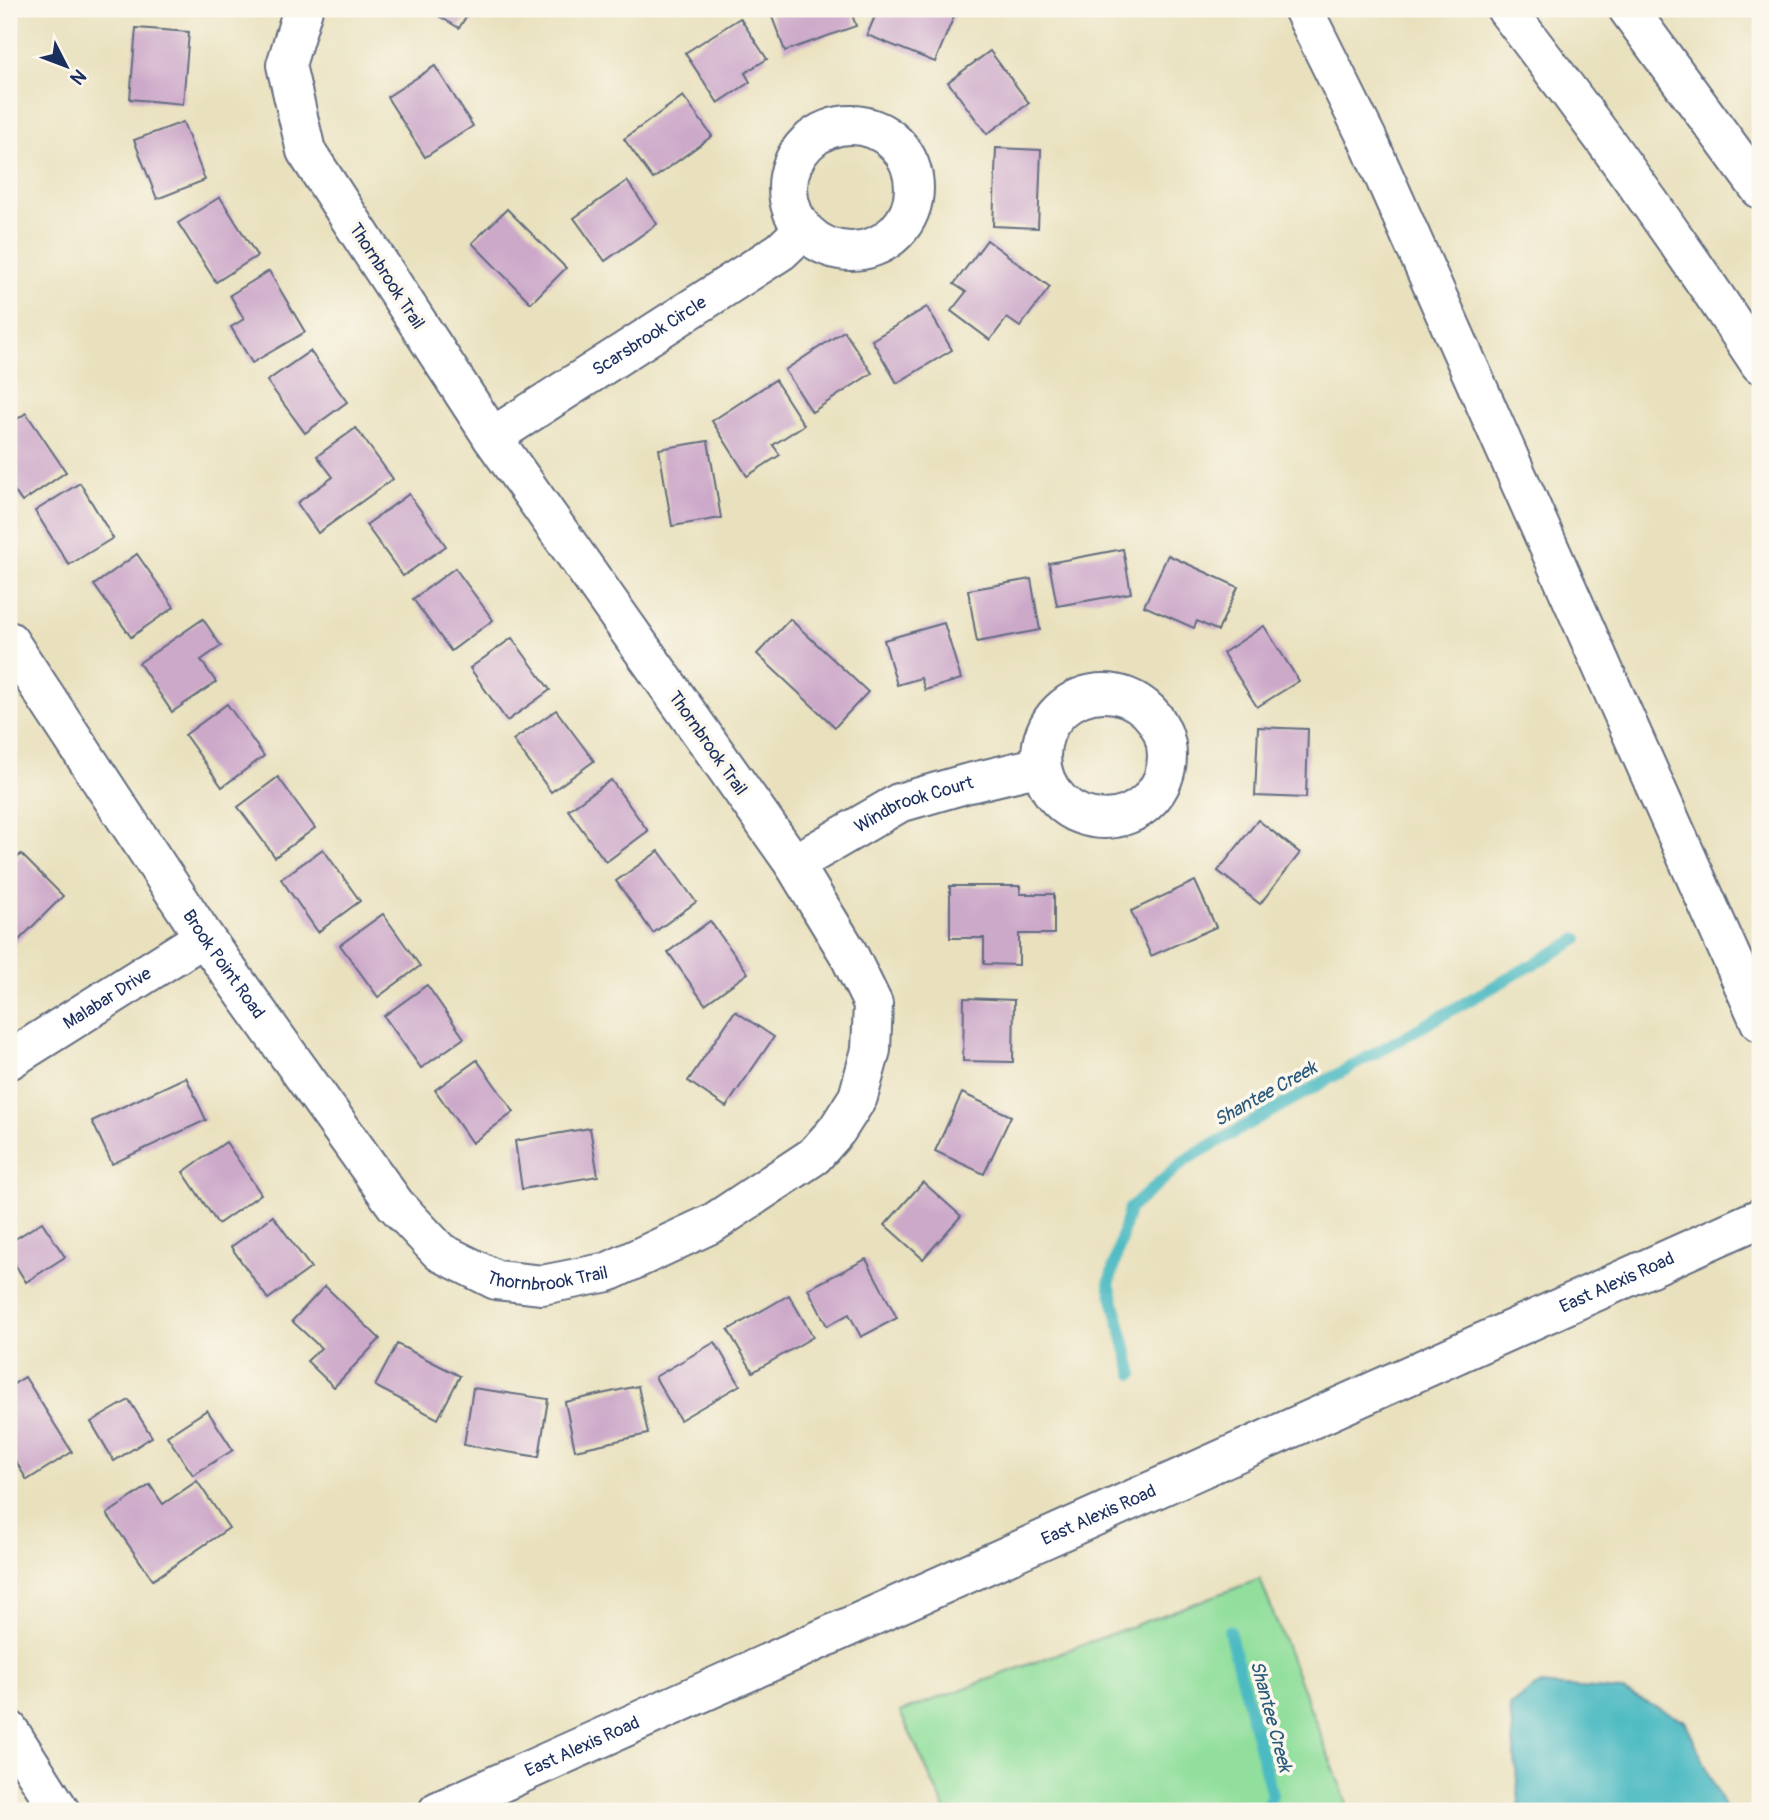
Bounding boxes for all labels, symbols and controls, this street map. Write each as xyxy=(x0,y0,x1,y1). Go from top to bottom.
north arrow xyxy=(32,32,102,102)
text: N xyxy=(65,64,91,90)
street label: Thornbrook Trail xyxy=(344,219,429,334)
street label: Scarsbrook Circle xyxy=(588,291,711,381)
street label: Thornbrook Trail xyxy=(663,687,752,800)
street label: Windbrook Court xyxy=(850,771,976,838)
street label: Brook Point Road xyxy=(177,905,270,1023)
street label: Malabar Drive xyxy=(59,962,156,1035)
water label: Shantee Creek xyxy=(1210,1055,1323,1132)
street label: East Alexis Road xyxy=(1556,1247,1678,1318)
street label: Thornbrook Trail xyxy=(482,1261,610,1297)
street label: East Alexis Road xyxy=(1038,1479,1160,1551)
water label: Shantee Creek xyxy=(1245,1658,1298,1776)
street label: East Alexis Road xyxy=(521,1711,643,1783)

